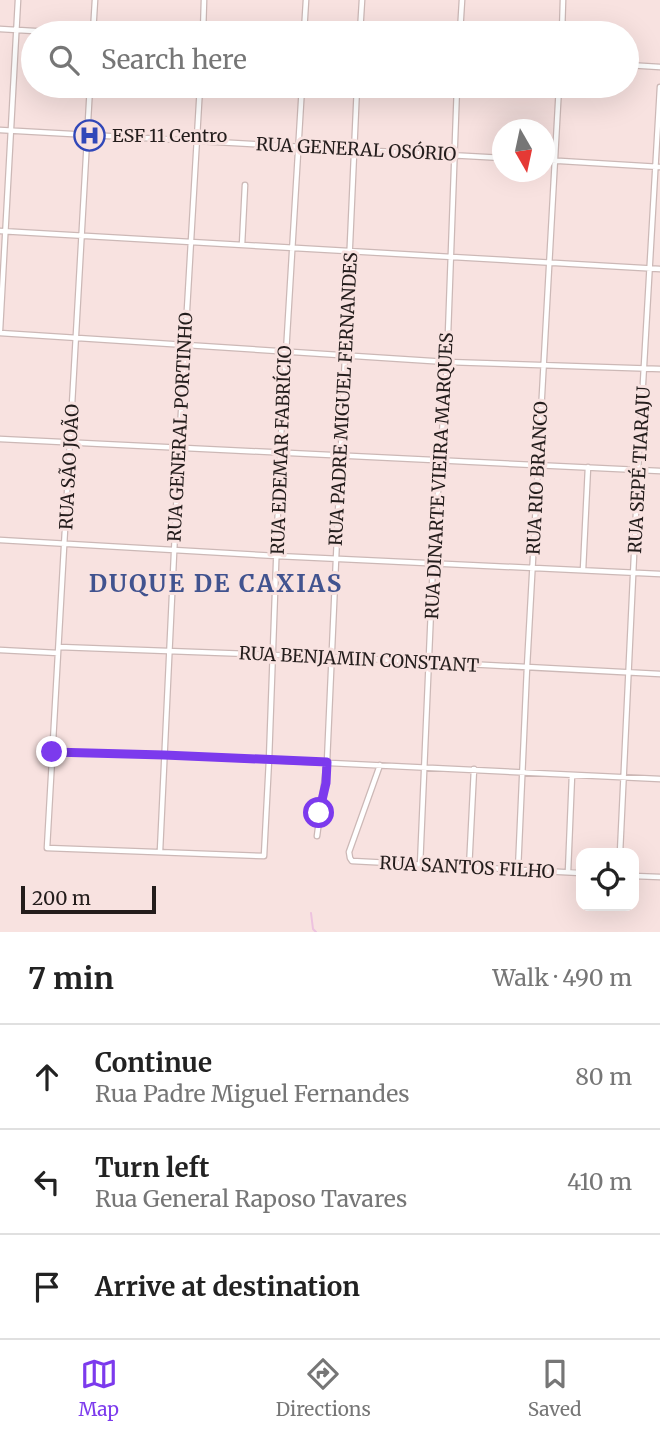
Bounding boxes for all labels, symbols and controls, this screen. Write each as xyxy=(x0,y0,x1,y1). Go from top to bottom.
search box xyxy=(21,21,639,98)
icon: search xyxy=(45,41,83,79)
text: Search here xyxy=(101,43,247,76)
hospital icon: ESF 11 Centro xyxy=(72,118,106,152)
north arrow xyxy=(492,119,555,182)
place label: ESF 11 Centro xyxy=(112,124,227,147)
street label: RUA GENERAL OSÓRIO xyxy=(255,132,457,166)
street label: RUA PADRE MIGUEL FERNANDES xyxy=(324,251,362,546)
street label: RUA GENERAL PORTINHO xyxy=(162,312,198,542)
street label: RUA DINARTE VIEIRA MARQUES xyxy=(420,332,458,620)
street label: RUA EDEMAR FABRÍCIO xyxy=(266,345,296,555)
street label: RUA SEPÉ TIARAJU xyxy=(623,385,655,554)
street label: RUA RIO BRANCO xyxy=(521,401,553,555)
street label: RUA SÃO JOÃO xyxy=(54,403,84,531)
district label: DUQUE DE CAXIAS xyxy=(89,568,343,599)
street label: RUA BENJAMIN CONSTANT xyxy=(238,641,480,677)
route end xyxy=(36,736,67,767)
route start xyxy=(303,797,334,828)
map controls xyxy=(576,848,639,911)
button: locate xyxy=(576,848,639,911)
street label: RUA SANTOS FILHO xyxy=(379,851,555,883)
scale bar xyxy=(21,883,156,915)
text: 200 m xyxy=(32,886,91,910)
text: 7 min xyxy=(28,959,114,997)
text: Walk · 490 m xyxy=(493,963,632,992)
text: Continue xyxy=(95,1046,212,1079)
icon: ahead xyxy=(28,1058,66,1096)
text: 80 m xyxy=(575,1062,632,1091)
text: Rua Padre Miguel Fernandes xyxy=(95,1079,410,1108)
text: Turn left xyxy=(95,1151,209,1184)
icon: left xyxy=(28,1163,66,1201)
text: 410 m xyxy=(567,1167,632,1196)
text: Rua General Raposo Tavares xyxy=(95,1184,407,1213)
icon: arrive xyxy=(28,1268,66,1306)
text: Arrive at destination xyxy=(95,1270,360,1303)
tab: Map xyxy=(78,1355,119,1421)
tab: Directions xyxy=(276,1355,371,1421)
tab: Saved xyxy=(528,1355,582,1421)

